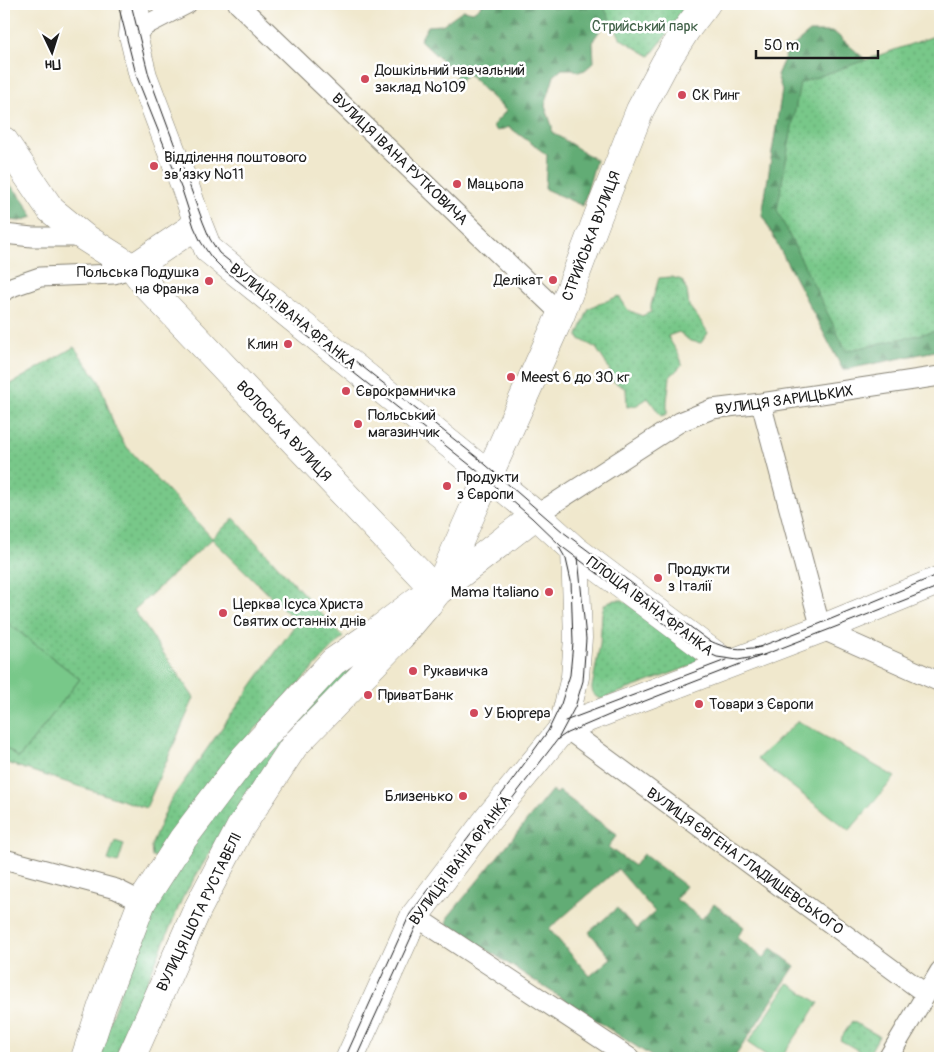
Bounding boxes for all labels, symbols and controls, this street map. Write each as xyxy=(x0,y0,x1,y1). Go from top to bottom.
park label: Стрийський парк xyxy=(592,17,699,36)
north arrow xyxy=(28,28,78,78)
scale bar xyxy=(756,28,879,60)
text: 50 m xyxy=(764,36,799,55)
text: Пн xyxy=(45,55,61,73)
place label: Дошкільний навчальний заклад №109 xyxy=(374,61,525,97)
marker: Дошкільний навчальний заклад №109 xyxy=(359,73,371,85)
place label: СК Ринг xyxy=(692,86,740,105)
street label: ВУЛИЦЯ ІВАНА РУТКОВИЧА xyxy=(328,89,472,230)
marker: СК Ринг xyxy=(676,89,688,101)
place label: Відділення поштового зв’язку №11 xyxy=(164,148,307,184)
marker: Відділення поштового зв’язку №11 xyxy=(148,160,160,172)
street label: СТРИЙСЬКА ВУЛИЦЯ xyxy=(558,168,625,304)
place label: Мацьопа xyxy=(467,175,524,194)
marker: Мацьопа xyxy=(451,178,463,190)
street label: ВУЛИЦЯ ІВАНА ФРАНКА xyxy=(225,259,360,374)
place label: Польська Подушка на Франка xyxy=(77,263,199,299)
place label: Делікат xyxy=(493,271,543,290)
marker: Делікат xyxy=(547,274,559,286)
marker: Польська Подушка на Франка xyxy=(203,275,215,287)
place label: Клин xyxy=(247,335,278,354)
marker: Клин xyxy=(282,338,294,350)
place label: Meest 6 до 30 кг xyxy=(521,368,630,387)
marker: Meest 6 до 30 кг xyxy=(505,371,517,383)
street label: ВОЛОСЬКА ВУЛИЦЯ xyxy=(232,377,335,486)
street label: ВУЛИЦЯ ЗАРИЦЬКИХ xyxy=(714,381,854,420)
place label: Єврокрамничка xyxy=(356,382,456,401)
marker: Єврокрамничка xyxy=(340,385,352,397)
place label: Польський магазинчик xyxy=(368,406,441,442)
marker: Польський магазинчик xyxy=(352,418,364,430)
place label: Продукти з Європи xyxy=(457,468,519,504)
marker: Продукти з Європи xyxy=(441,480,453,492)
street label: ПЛОЩА ІВАНА ФРАНКА xyxy=(583,553,717,660)
place label: Продукти з Італії xyxy=(668,560,730,596)
marker: Продукти з Італії xyxy=(652,572,664,584)
place label: Mama Italiano xyxy=(451,583,539,602)
marker: Mama Italiano xyxy=(543,586,555,598)
place label: Церква Ісуса Христа Святих останніх днів xyxy=(233,595,366,631)
marker: Церква Ісуса Христа Святих останніх днів xyxy=(217,607,229,619)
place label: Рукавичка xyxy=(423,662,488,681)
marker: Рукавичка xyxy=(407,665,419,677)
place label: ПриватБанк xyxy=(378,686,454,705)
marker: ПриватБанк xyxy=(362,689,374,701)
place label: Товари з Європи xyxy=(709,695,813,714)
marker: Товари з Європи xyxy=(693,698,705,710)
place label: У Бюргера xyxy=(484,704,551,723)
marker: У Бюргера xyxy=(468,707,480,719)
street label: ВУЛИЦЯ ЄВГЕНА ГЛАДИШЕВСЬКОГО xyxy=(643,784,847,939)
place label: Близенько xyxy=(385,787,453,806)
marker: Близенько xyxy=(457,790,469,802)
street label: ВУЛИЦЯ ІВАНА ФРАНКА xyxy=(405,791,516,929)
street label: ВУЛИЦЯ ШОТА РУСТАВЕЛІ xyxy=(153,830,246,995)

